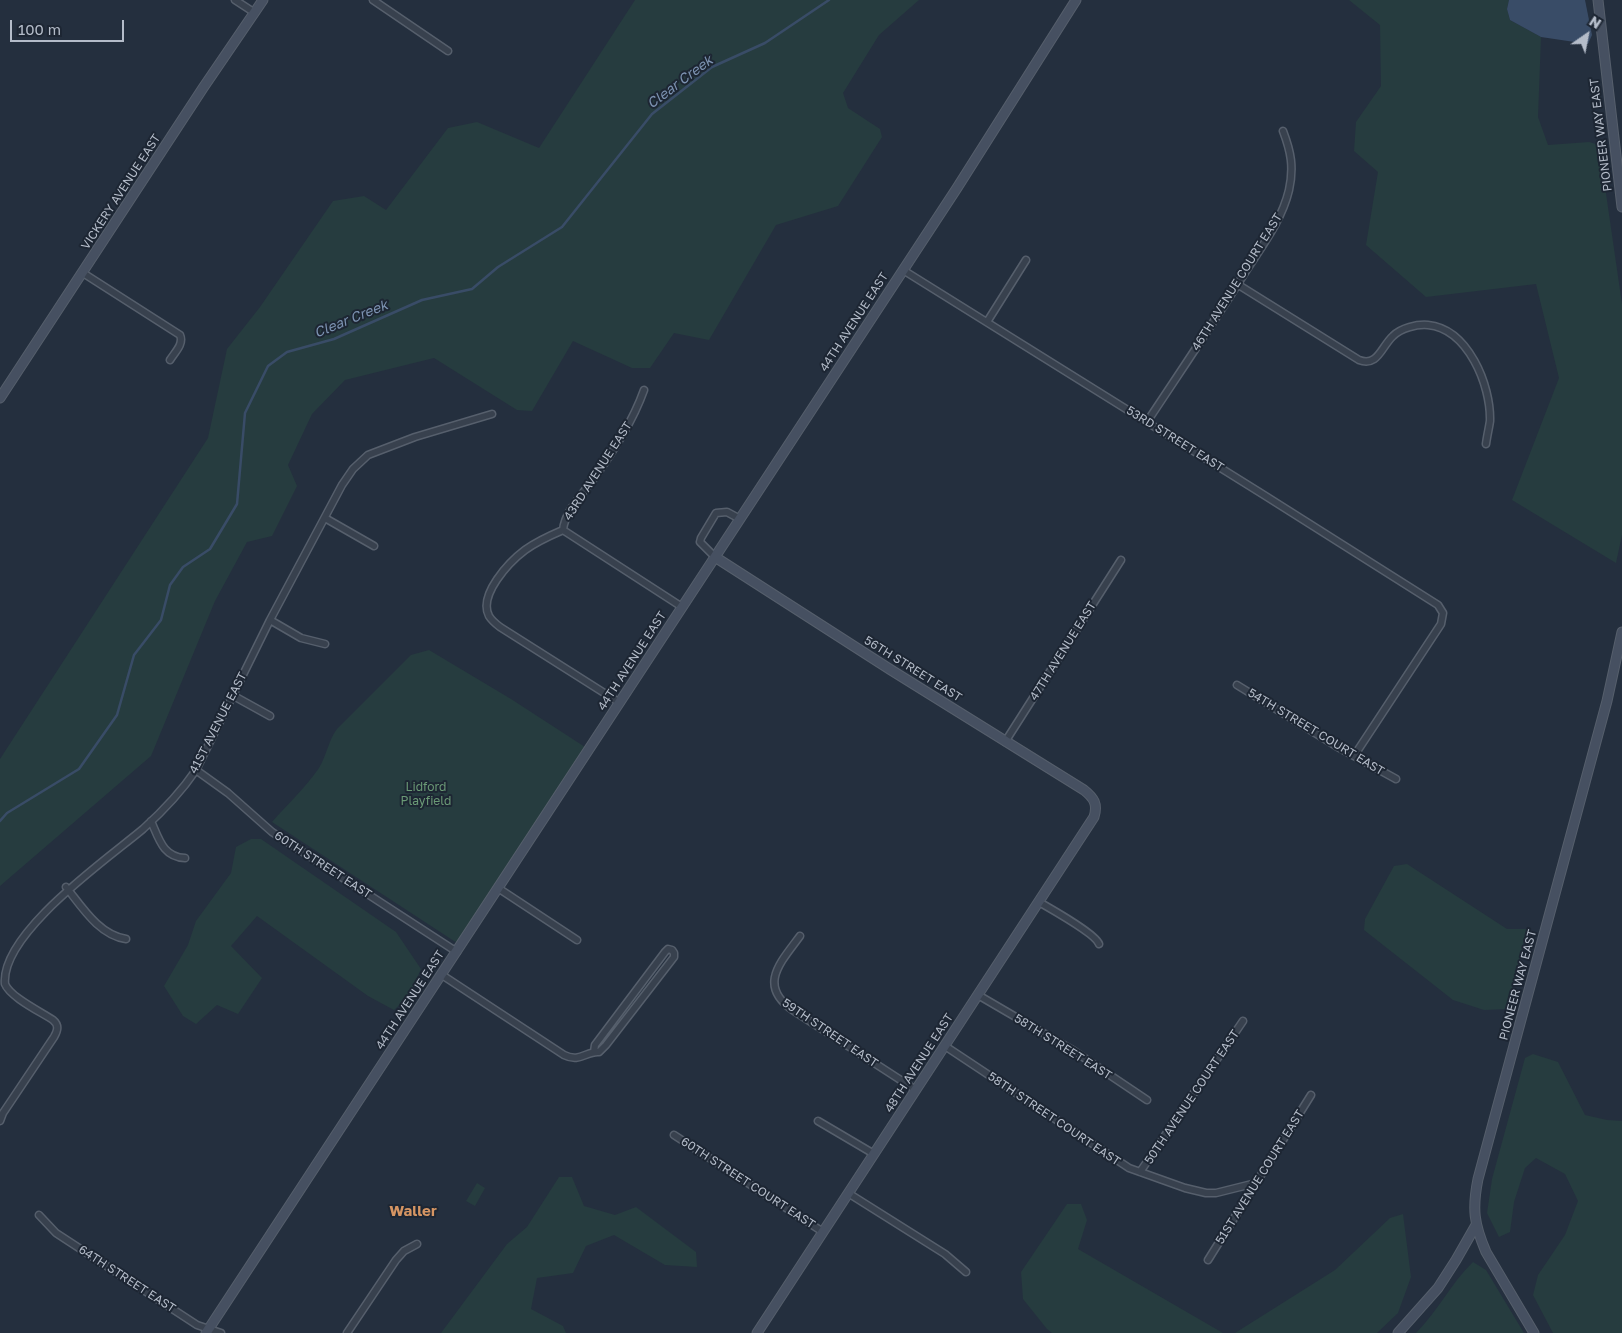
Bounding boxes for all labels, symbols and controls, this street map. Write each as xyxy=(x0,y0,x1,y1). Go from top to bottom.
scale bar xyxy=(12,10,126,42)
north arrow xyxy=(1562,10,1612,60)
text: N xyxy=(1586,12,1605,32)
text: 100 m xyxy=(18,20,61,38)
water label: Clear Creek xyxy=(644,52,716,112)
street label: PIONEER WAY EAST xyxy=(1587,78,1615,192)
street label: VICKERY AVENUE EAST xyxy=(78,132,164,252)
street label: 46TH AVENUE COURT EAST xyxy=(1189,211,1285,353)
street label: 44TH AVENUE EAST xyxy=(817,270,891,374)
water label: Clear Creek xyxy=(312,297,390,341)
street label: 53RD STREET EAST xyxy=(1124,403,1226,475)
street label: 43RD AVENUE EAST xyxy=(561,419,635,523)
street label: 47TH AVENUE EAST xyxy=(1027,599,1099,703)
street label: 44TH AVENUE EAST xyxy=(595,609,669,713)
street label: 56TH STREET EAST xyxy=(862,633,964,705)
street label: 41ST AVENUE EAST xyxy=(186,670,250,776)
street label: 54TH STREET COURT EAST xyxy=(1245,685,1387,779)
park label: Lidford Playfield xyxy=(401,780,451,808)
street label: 60TH STREET EAST xyxy=(272,828,374,902)
street label: PIONEER WAY EAST xyxy=(1496,928,1540,1042)
street label: 44TH AVENUE EAST xyxy=(373,948,447,1052)
street label: 59TH STREET EAST xyxy=(779,996,881,1070)
street label: 48TH AVENUE EAST xyxy=(882,1011,956,1115)
street label: 58TH STREET EAST xyxy=(1012,1011,1114,1083)
street label: 50TH AVENUE COURT EAST xyxy=(1142,1027,1242,1167)
street label: 58TH STREET COURT EAST xyxy=(985,1069,1123,1169)
street label: 51ST AVENUE COURT EAST xyxy=(1213,1107,1307,1247)
street label: 60TH STREET COURT EAST xyxy=(678,1134,818,1232)
district label: Waller xyxy=(389,1202,437,1220)
street label: 64TH STREET EAST xyxy=(76,1242,178,1316)

